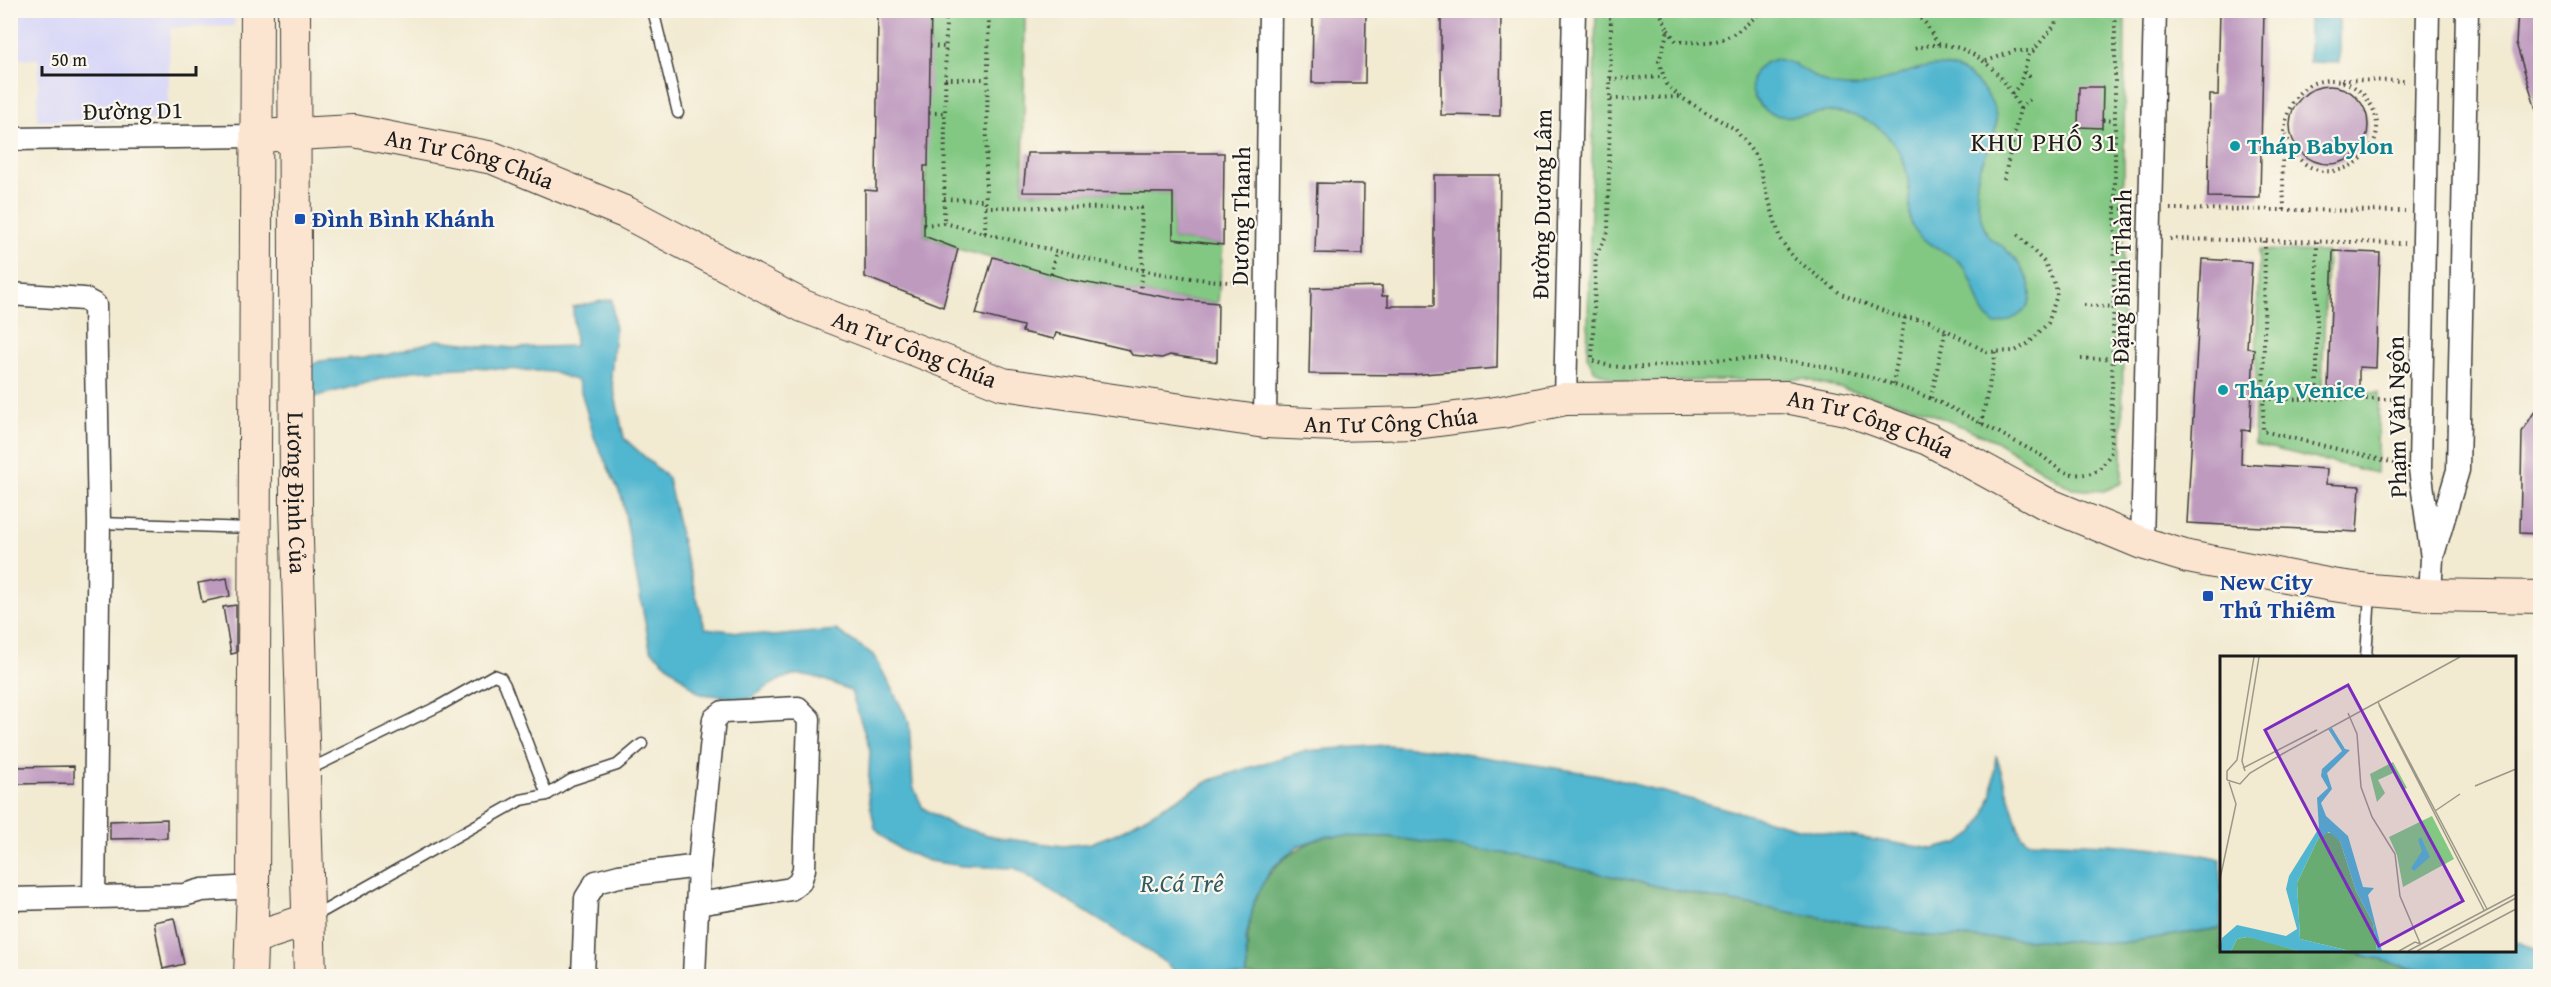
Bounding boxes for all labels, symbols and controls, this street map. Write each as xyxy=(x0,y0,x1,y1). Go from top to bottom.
scale bar xyxy=(42,39,196,77)
text: 50 m xyxy=(51,46,87,73)
street label: Đường D1 xyxy=(83,92,183,129)
street label: Đường Dương Lâm xyxy=(1522,108,1561,299)
street label: An Tư Công Chúa xyxy=(382,119,560,198)
district label: KHU PHỐ 31 xyxy=(1971,122,2119,161)
place label: Tháp Babylon xyxy=(2247,128,2394,163)
marker: Tháp Babylon xyxy=(2228,139,2242,153)
street label: Dương Thanh xyxy=(1222,146,1259,286)
street label: Đặng Bình Thành xyxy=(2102,188,2141,364)
place label: Đình Bình Khánh xyxy=(312,201,495,236)
marker: Đình Bình Khánh xyxy=(293,212,307,226)
street label: An Tư Công Chúa xyxy=(827,301,1003,397)
street label: Phạm Văn Ngôn xyxy=(2378,335,2415,498)
place label: Tháp Venice xyxy=(2235,372,2366,407)
street label: An Tư Công Chúa xyxy=(1784,380,1961,467)
marker: Tháp Venice xyxy=(2216,383,2230,397)
street label: An Tư Công Chúa xyxy=(1303,397,1480,442)
street label: Lương Định Của xyxy=(279,412,316,575)
place label: New City Thủ Thiêm xyxy=(2220,564,2336,627)
marker: New City Thủ Thiêm xyxy=(2201,589,2215,603)
inset map xyxy=(2220,656,2515,951)
water label: R.Cá Trê xyxy=(1139,863,1224,902)

